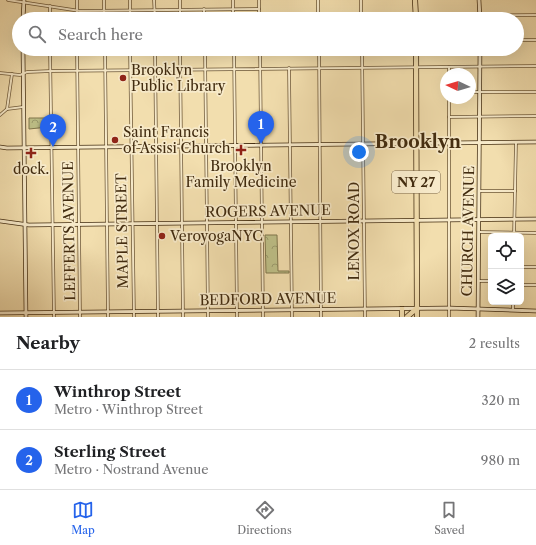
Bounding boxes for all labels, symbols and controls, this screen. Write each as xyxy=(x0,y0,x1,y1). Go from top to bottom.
search box xyxy=(12,12,524,56)
icon: search xyxy=(26,23,48,45)
text: Search here xyxy=(58,25,143,44)
place label: Brooklyn Public Library xyxy=(131,61,226,95)
north arrow xyxy=(440,68,476,104)
marker: Brooklyn Public Library xyxy=(118,73,128,83)
pin: 1 xyxy=(248,111,274,144)
pin: 2 xyxy=(40,114,66,147)
place label: Saint Francis of Assisi Church xyxy=(123,123,231,157)
district label: Brooklyn xyxy=(375,131,462,153)
marker: Saint Francis of Assisi Church xyxy=(110,135,120,145)
your location xyxy=(349,142,369,162)
marker: Brooklyn Family Medicine xyxy=(235,144,247,156)
marker: dock. xyxy=(25,147,37,159)
place label: Brooklyn Family Medicine xyxy=(185,157,297,191)
place label: dock. xyxy=(13,160,49,178)
street label: LEFFERTS AVENUE xyxy=(59,161,79,301)
street label: CHURCH AVENUE xyxy=(458,166,478,296)
road number: NY 27 xyxy=(392,171,440,193)
street label: MAPLE STREET xyxy=(112,173,132,289)
street label: LENOX ROAD xyxy=(345,182,363,280)
street label: ROGERS AVENUE xyxy=(205,201,331,221)
place label: VeroyogaNYC xyxy=(169,227,263,245)
marker: VeroyogaNYC xyxy=(157,231,167,241)
map controls xyxy=(488,233,524,305)
button: locate xyxy=(488,233,524,269)
button: layers xyxy=(488,269,524,305)
street label: BEDFORD AVENUE xyxy=(199,289,337,309)
text: Nearby xyxy=(16,333,80,353)
text: 2 results xyxy=(469,335,520,351)
text: Winthrop Street xyxy=(54,382,181,401)
text: 1 xyxy=(26,392,32,408)
text: 320 m xyxy=(482,392,520,408)
text: Metro · Winthrop Street xyxy=(54,401,203,417)
text: Sterling Street xyxy=(54,442,166,461)
text: 2 xyxy=(25,452,33,468)
text: 980 m xyxy=(481,452,520,468)
text: Metro · Nostrand Avenue xyxy=(54,461,209,477)
tab: Map xyxy=(71,499,95,537)
tab: Directions xyxy=(237,499,292,537)
tab: Saved xyxy=(434,499,465,537)

